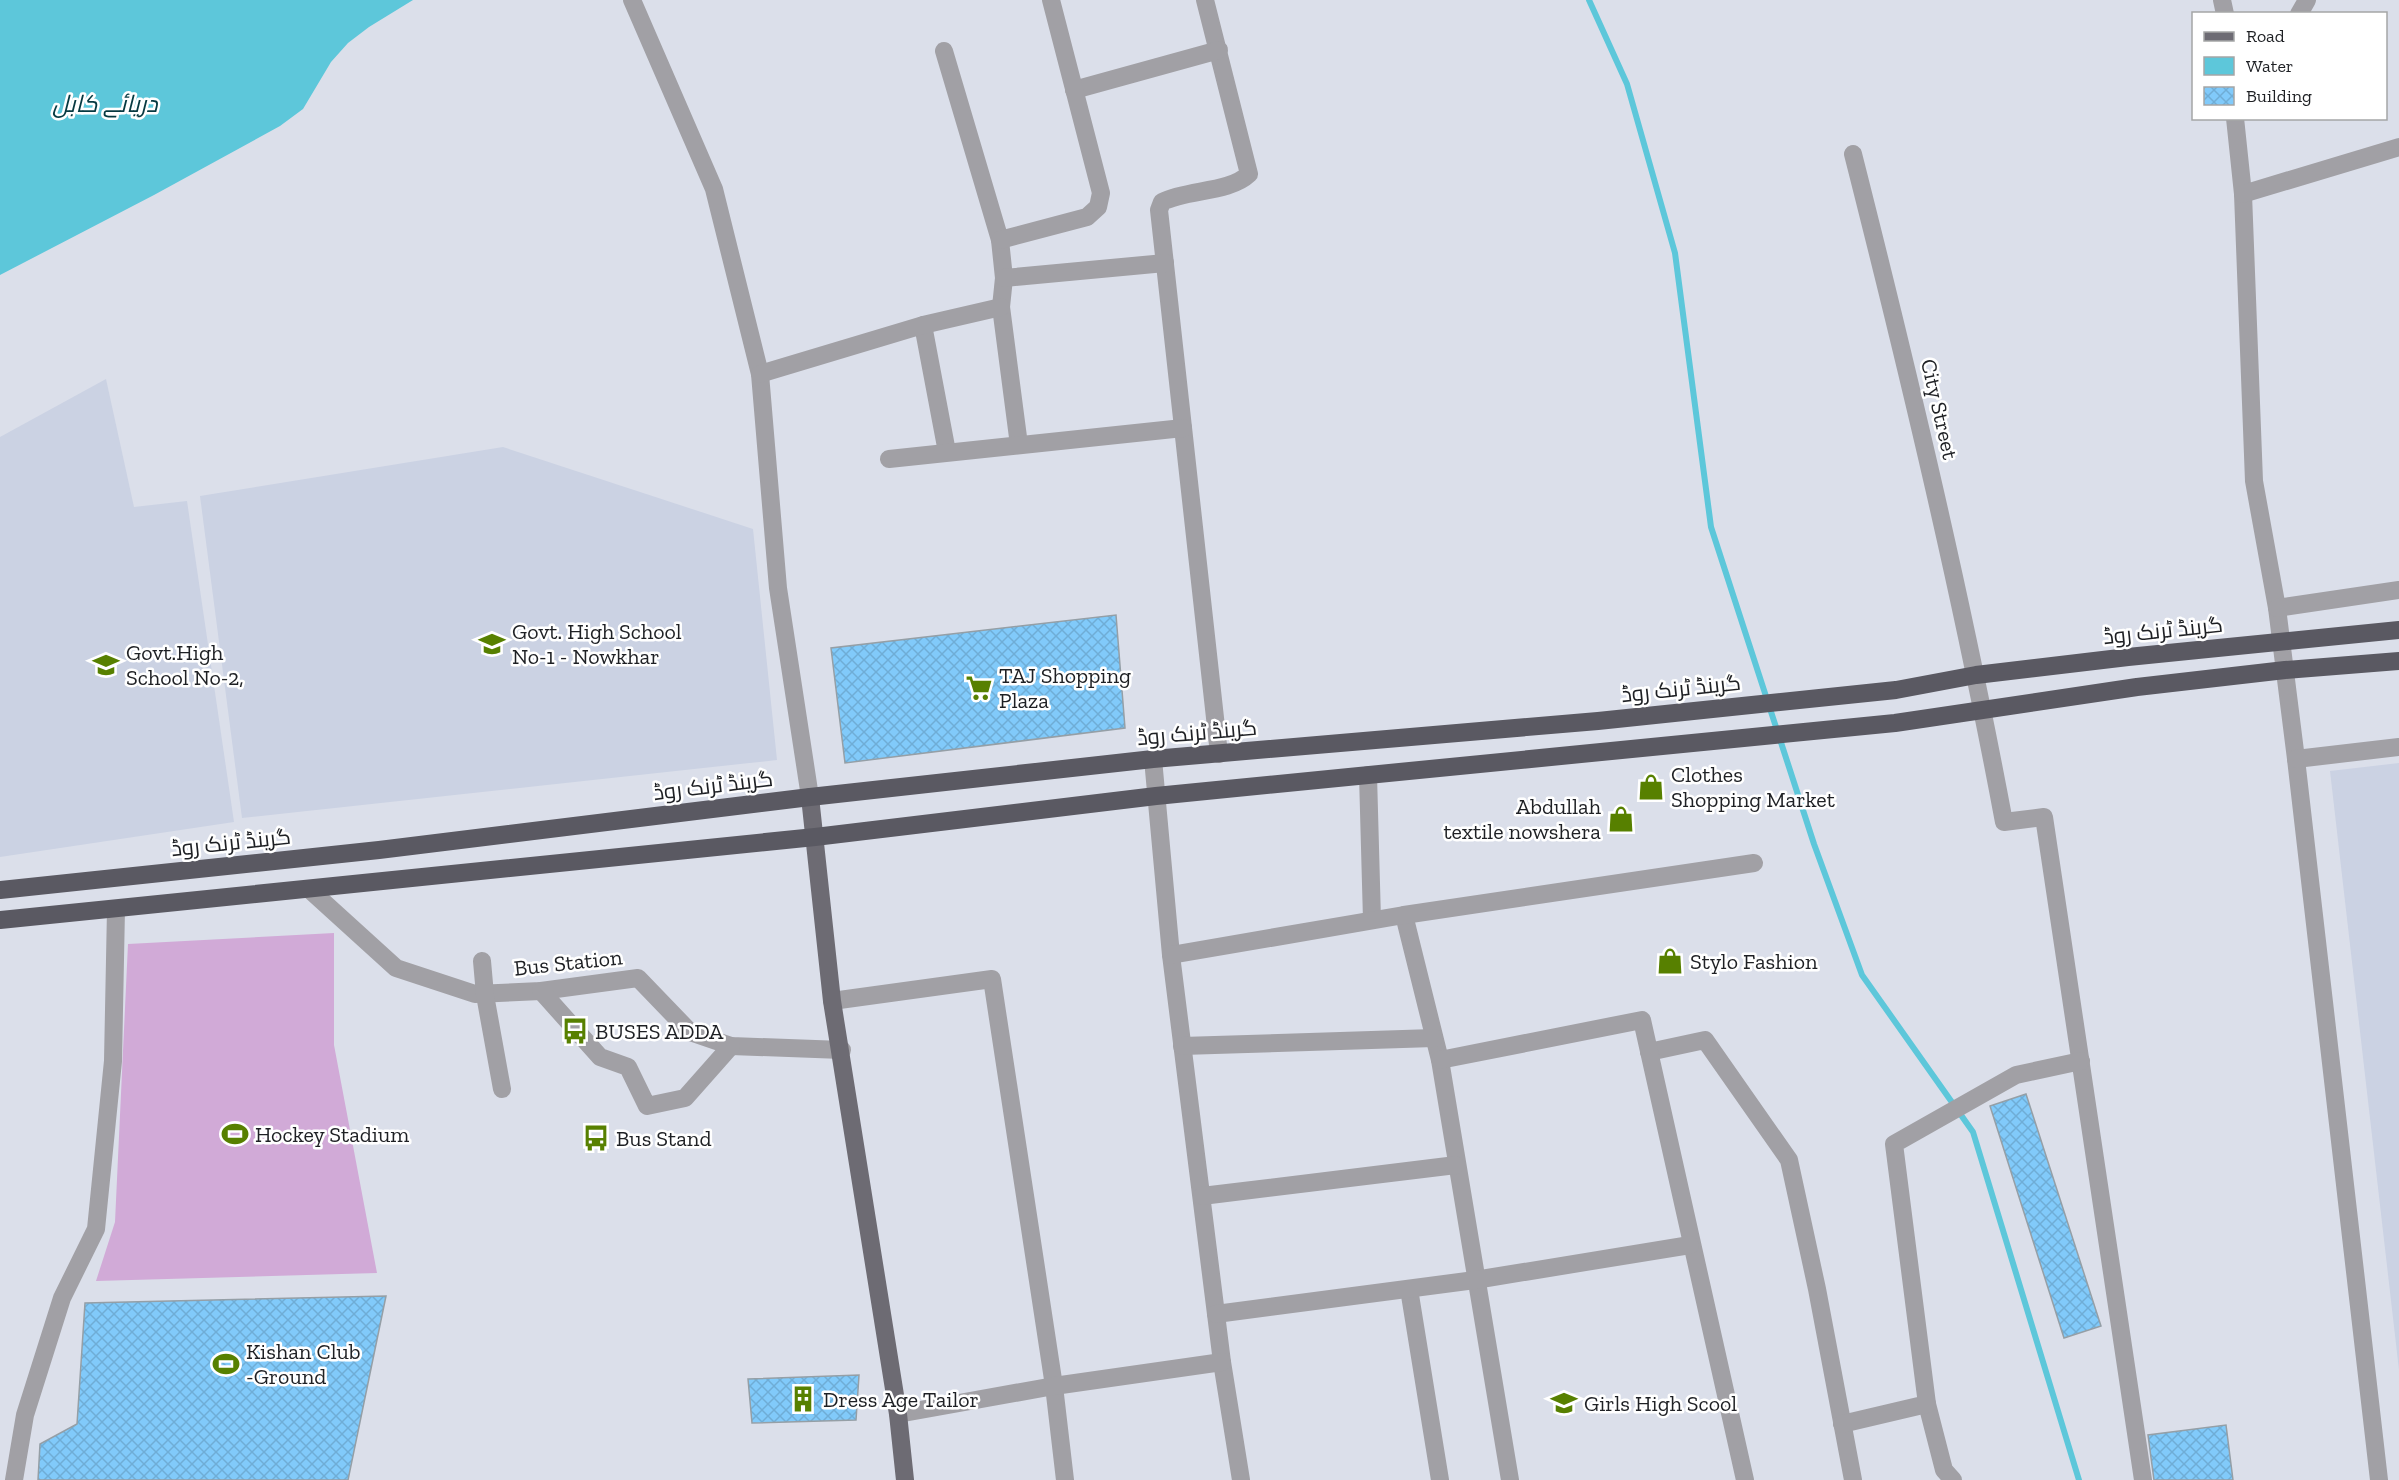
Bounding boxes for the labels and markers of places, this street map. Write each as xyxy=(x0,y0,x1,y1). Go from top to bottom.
place label: Govt. High School No-1 - Nowkhar xyxy=(512,618,682,670)
school or university icon: Govt. High School No-1 - Nowkhar xyxy=(477,629,507,659)
place label: Govt.High School No-2, xyxy=(126,639,244,691)
school or university icon: Govt.High School No-2, xyxy=(91,650,121,680)
place label: TAJ Shopping Plaza xyxy=(999,662,1131,714)
supermarket icon: TAJ Shopping Plaza xyxy=(964,673,994,703)
place label: Clothes Shopping Market xyxy=(1671,761,1836,813)
shop icon: Clothes Shopping Market xyxy=(1636,772,1666,802)
place label: Abdullah textile nowshera xyxy=(1443,793,1602,845)
shop icon: Abdullah textile nowshera xyxy=(1606,804,1636,834)
shop icon: Stylo Fashion xyxy=(1655,946,1685,976)
place label: Stylo Fashion xyxy=(1690,948,1818,975)
bus stop icon: BUSES ADDA xyxy=(560,1016,590,1046)
place label: BUSES ADDA xyxy=(595,1018,724,1045)
sports icon: Hockey Stadium xyxy=(220,1119,250,1149)
place label: Hockey Stadium xyxy=(255,1121,409,1148)
bus stop icon: Bus Stand xyxy=(581,1123,611,1153)
place label: Bus Stand xyxy=(616,1125,711,1152)
place label: Kishan Club -Ground xyxy=(246,1338,361,1390)
sports icon: Kishan Club -Ground xyxy=(211,1349,241,1379)
building icon: Dress Age Tailor xyxy=(788,1384,818,1414)
place label: Dress Age Tailor xyxy=(823,1386,979,1413)
school or university icon: Girls High Scool xyxy=(1549,1388,1579,1418)
place label: Girls High Scool xyxy=(1584,1390,1737,1417)

